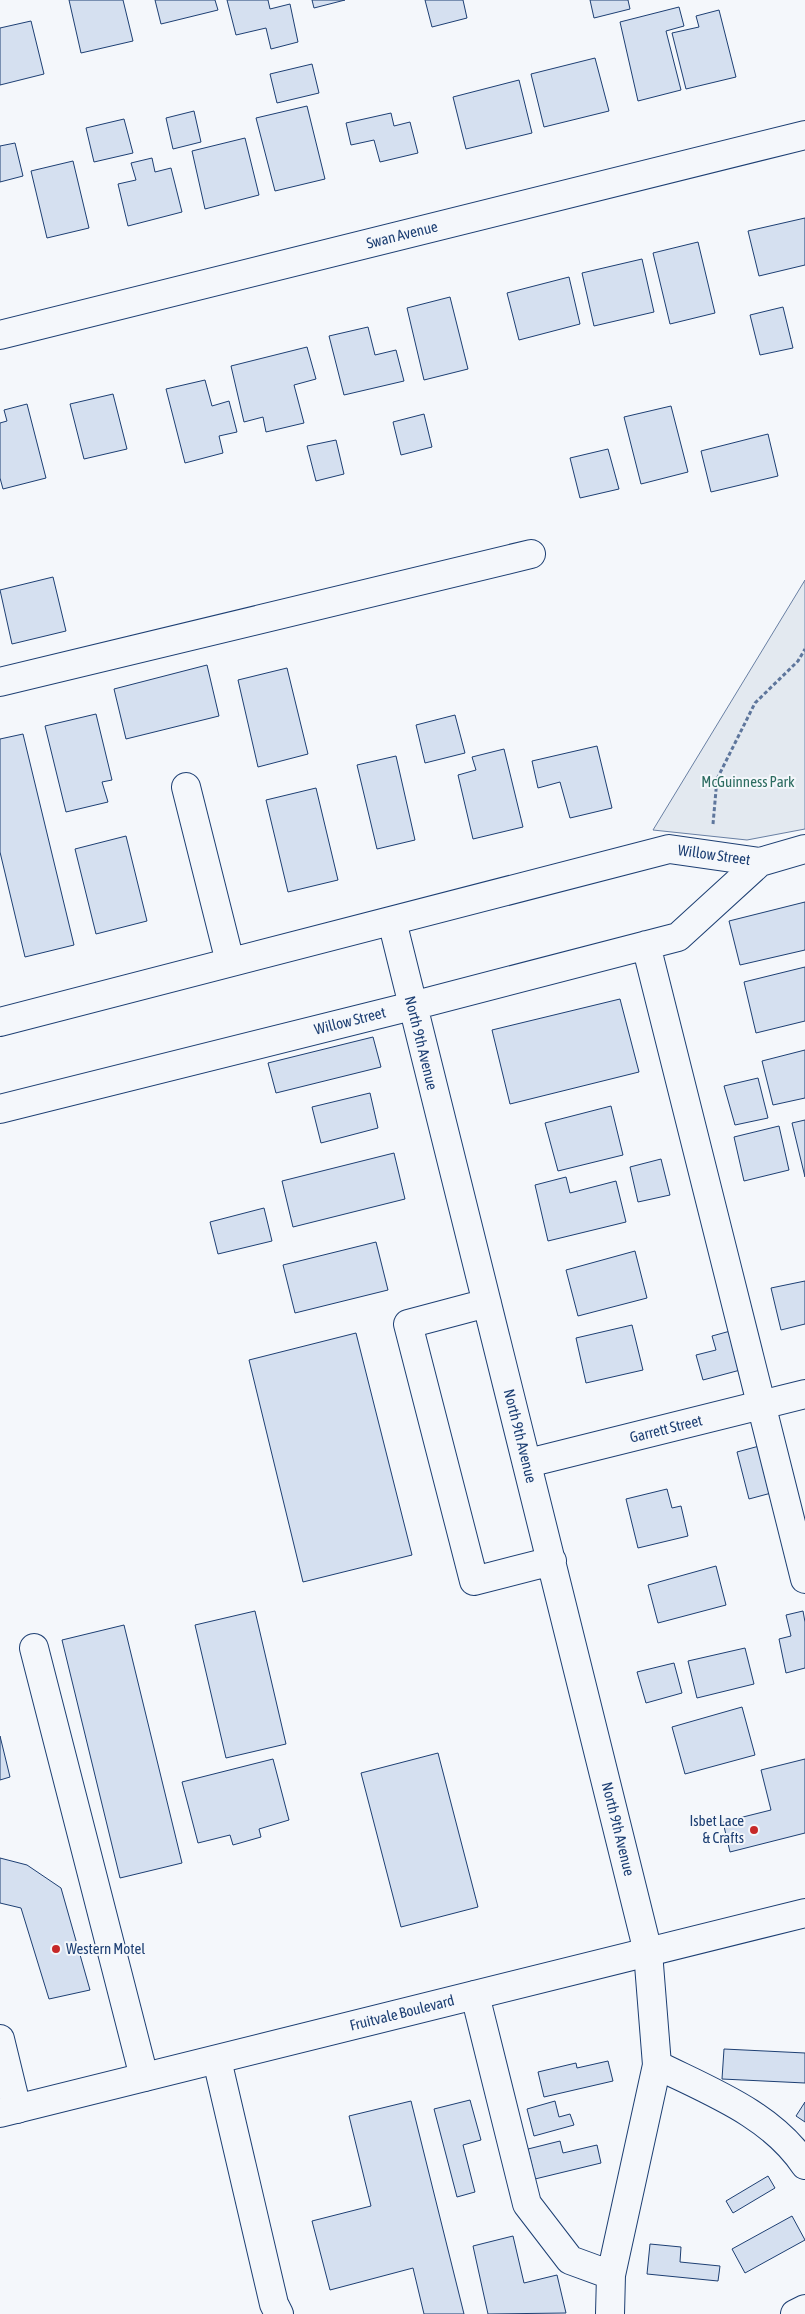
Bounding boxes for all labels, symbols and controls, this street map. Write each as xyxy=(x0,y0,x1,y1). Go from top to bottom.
street label: Swan Avenue xyxy=(365,217,439,252)
park label: McGuinness Park xyxy=(701,773,795,790)
street label: Willow Street xyxy=(677,841,751,868)
street label: North 9th Avenue xyxy=(402,994,441,1092)
street label: Willow Street xyxy=(312,1003,387,1038)
street label: North 9th Avenue xyxy=(501,1387,540,1485)
street label: Garrett Street xyxy=(628,1411,704,1446)
street label: North 9th Avenue xyxy=(599,1780,638,1878)
place label: Isbet Lace & Crafts xyxy=(689,1812,744,1846)
marker: Isbet Lace & Crafts xyxy=(748,1824,760,1836)
place label: Western Motel xyxy=(66,1940,145,1957)
marker: Western Motel xyxy=(50,1943,62,1955)
street label: Fruitvale Boulevard xyxy=(348,1991,456,2034)

